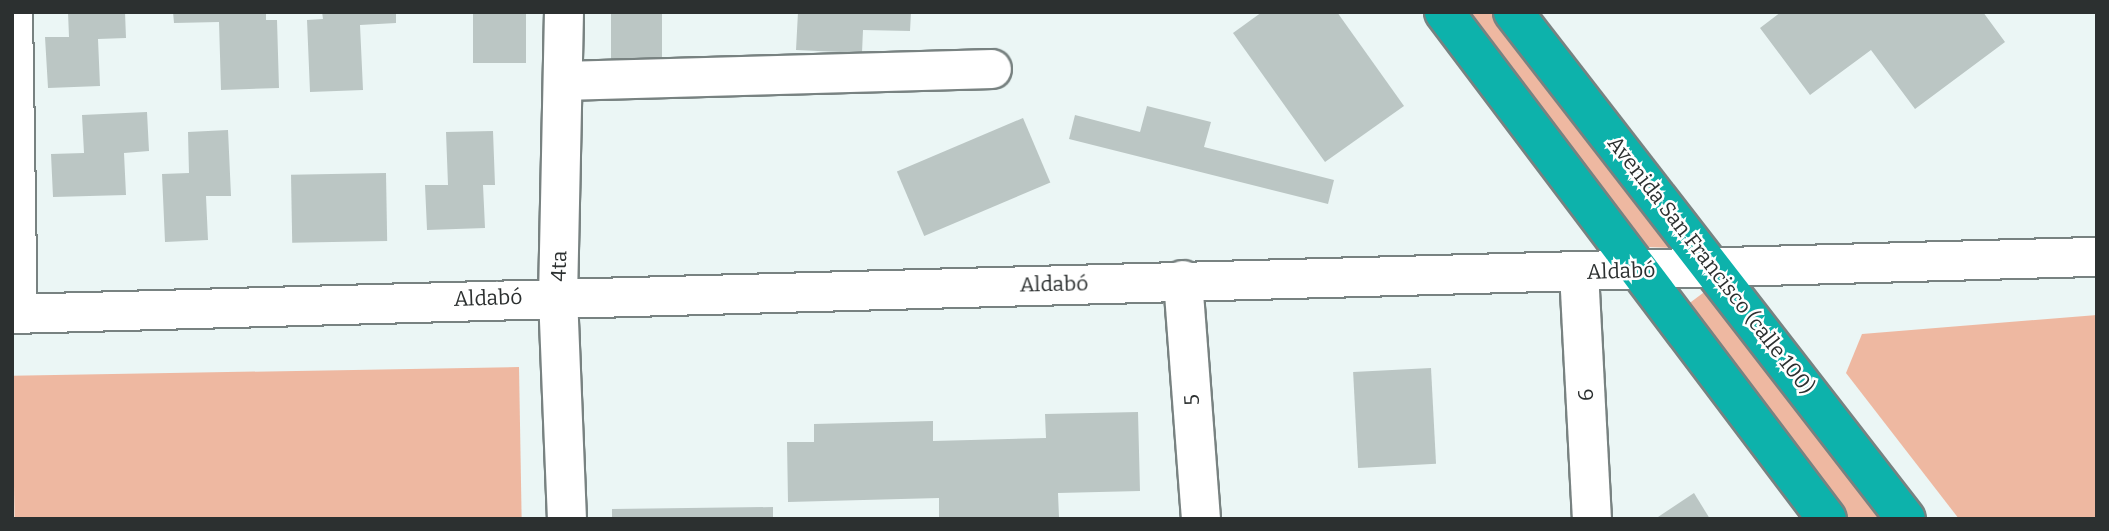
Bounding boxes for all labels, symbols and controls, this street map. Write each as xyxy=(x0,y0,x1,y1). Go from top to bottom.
street label: Avenida San Francisco (calle 100) xyxy=(1602,131,1820,399)
street label: 4ta xyxy=(546,250,572,282)
street label: Aldabó xyxy=(1586,257,1656,285)
street label: Aldabó xyxy=(1020,271,1088,297)
street label: Aldabó xyxy=(453,284,523,312)
street label: 6 xyxy=(1573,388,1599,402)
street label: 5 xyxy=(1179,394,1205,406)

